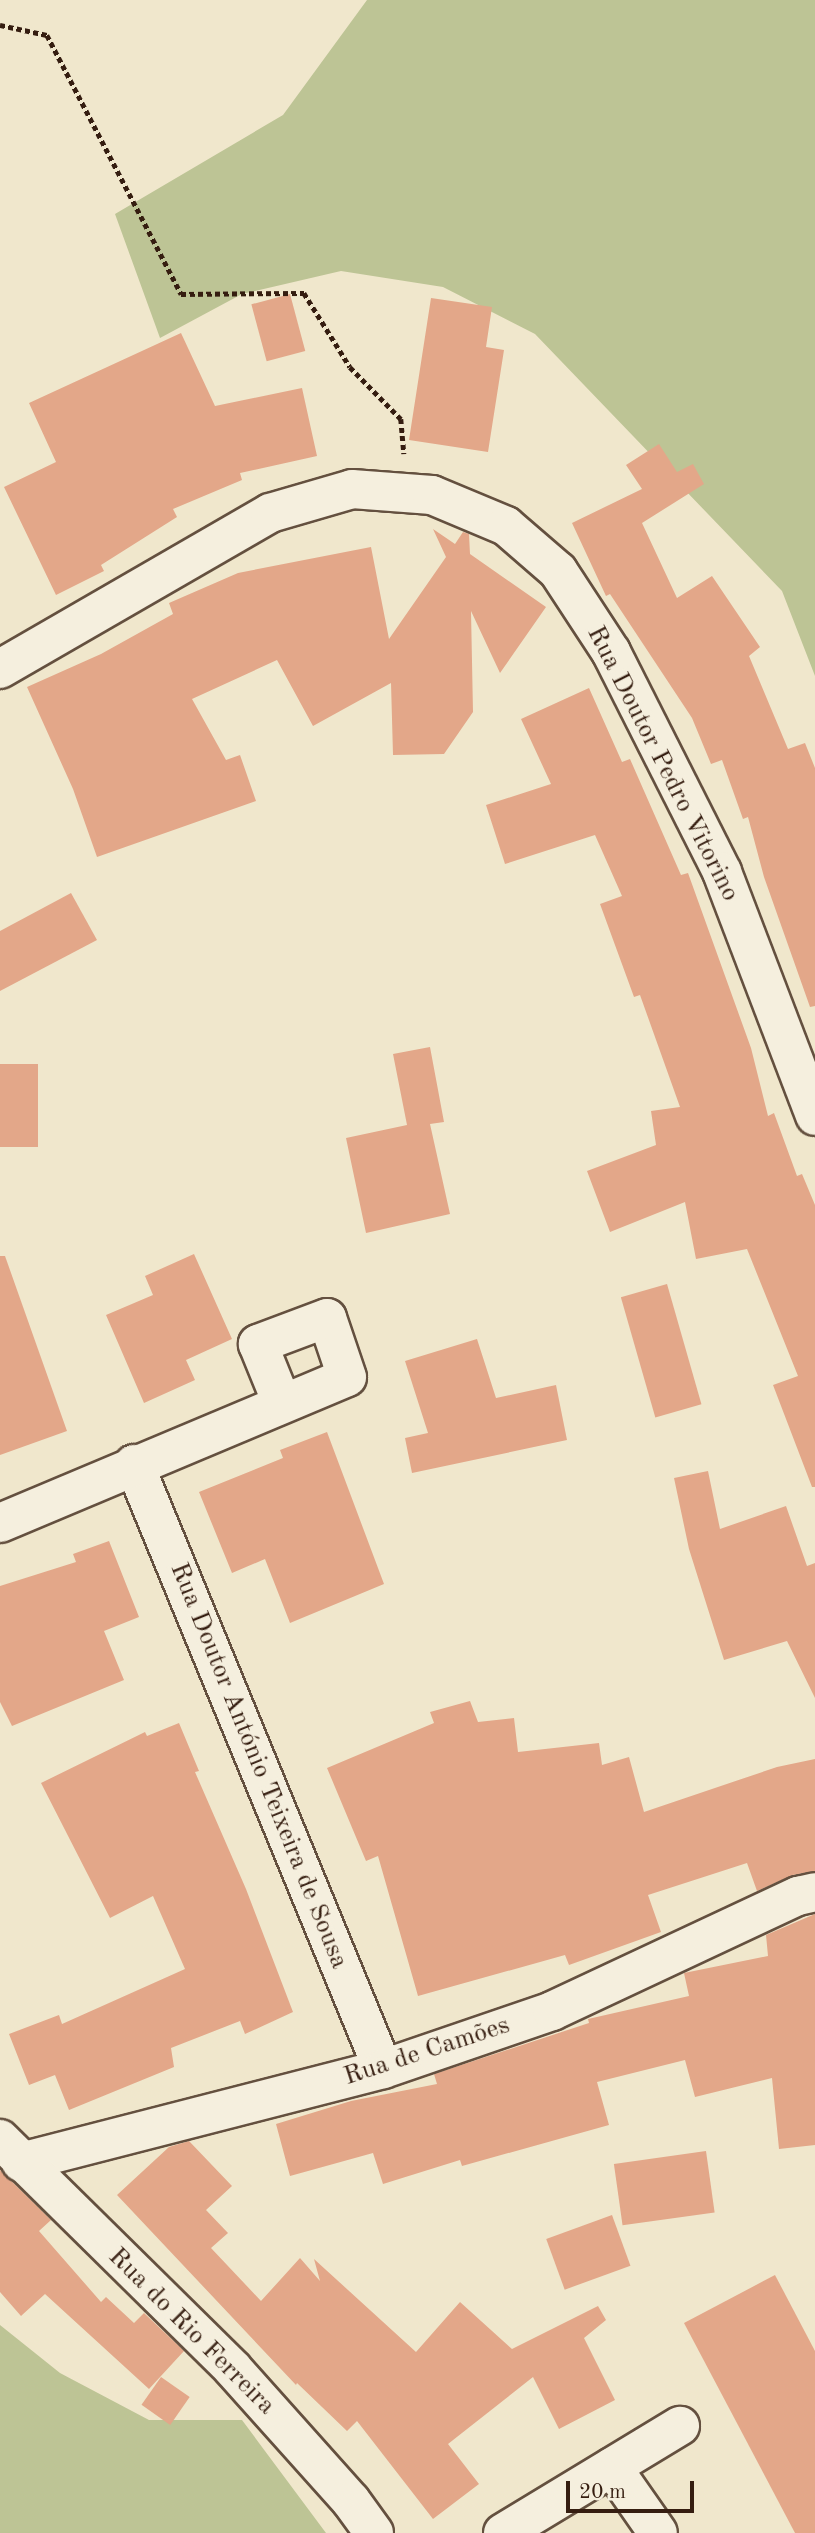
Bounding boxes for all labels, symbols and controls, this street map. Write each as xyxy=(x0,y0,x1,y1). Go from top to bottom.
street label: Rua Doutor Pedro Vitorino xyxy=(579,621,745,907)
street label: Rua Doutor António Teixeira de Sousa xyxy=(162,1558,354,1974)
street label: Rua de Camões xyxy=(340,2011,514,2093)
street label: Rua do Rio Ferreira xyxy=(101,2242,281,2422)
scale bar xyxy=(570,2466,698,2510)
text: 20 m xyxy=(579,2482,626,2503)

